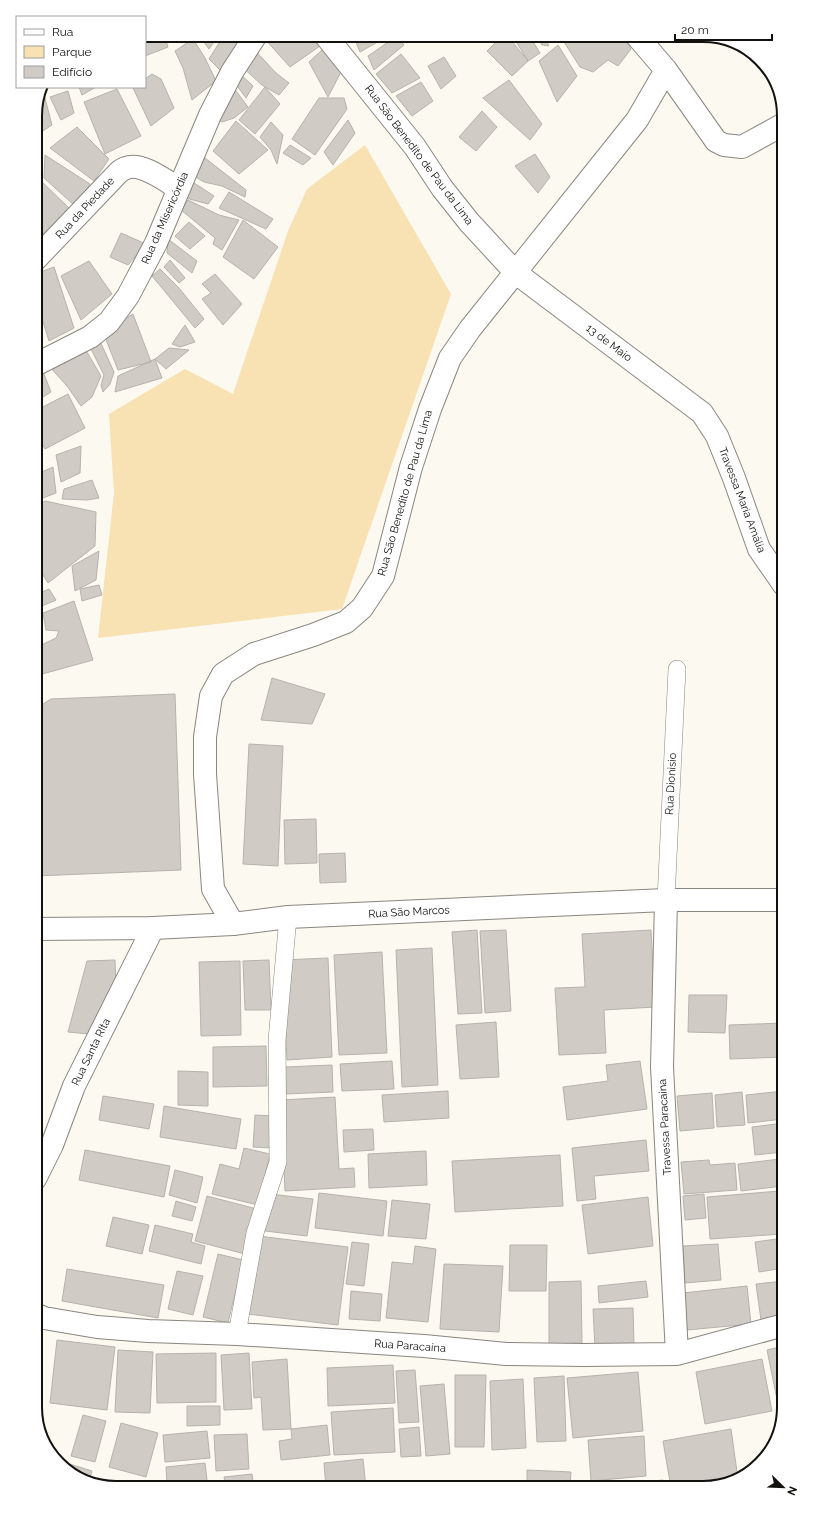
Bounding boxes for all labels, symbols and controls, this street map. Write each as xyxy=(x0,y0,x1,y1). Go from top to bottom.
legend xyxy=(16,16,146,88)
scale bar xyxy=(675,16,772,42)
text: 20 m xyxy=(681,23,709,37)
text: Rua xyxy=(52,25,73,39)
text: Parque xyxy=(52,45,92,59)
text: Edifício xyxy=(52,65,92,79)
street label: Rua São Benedito de Pau da Lima xyxy=(362,82,476,228)
street label: Rua da Misericórdia xyxy=(139,170,191,266)
street label: Rua da Piedade xyxy=(53,174,117,242)
street label: 13 de Maio xyxy=(584,322,635,365)
street label: Rua São Benedito de Pau da Lima xyxy=(375,409,435,577)
street label: Travessa Maria Amália xyxy=(716,445,768,555)
street label: Rua Dionisio xyxy=(663,752,679,815)
street label: Rua São Marcos xyxy=(368,903,450,921)
street label: Rua Santa RIta xyxy=(69,1016,113,1088)
street label: Travessa Paracaina xyxy=(656,1079,674,1175)
street label: Rua Paracaína xyxy=(374,1337,446,1355)
north arrow xyxy=(763,1467,803,1507)
text: N xyxy=(784,1484,799,1497)

